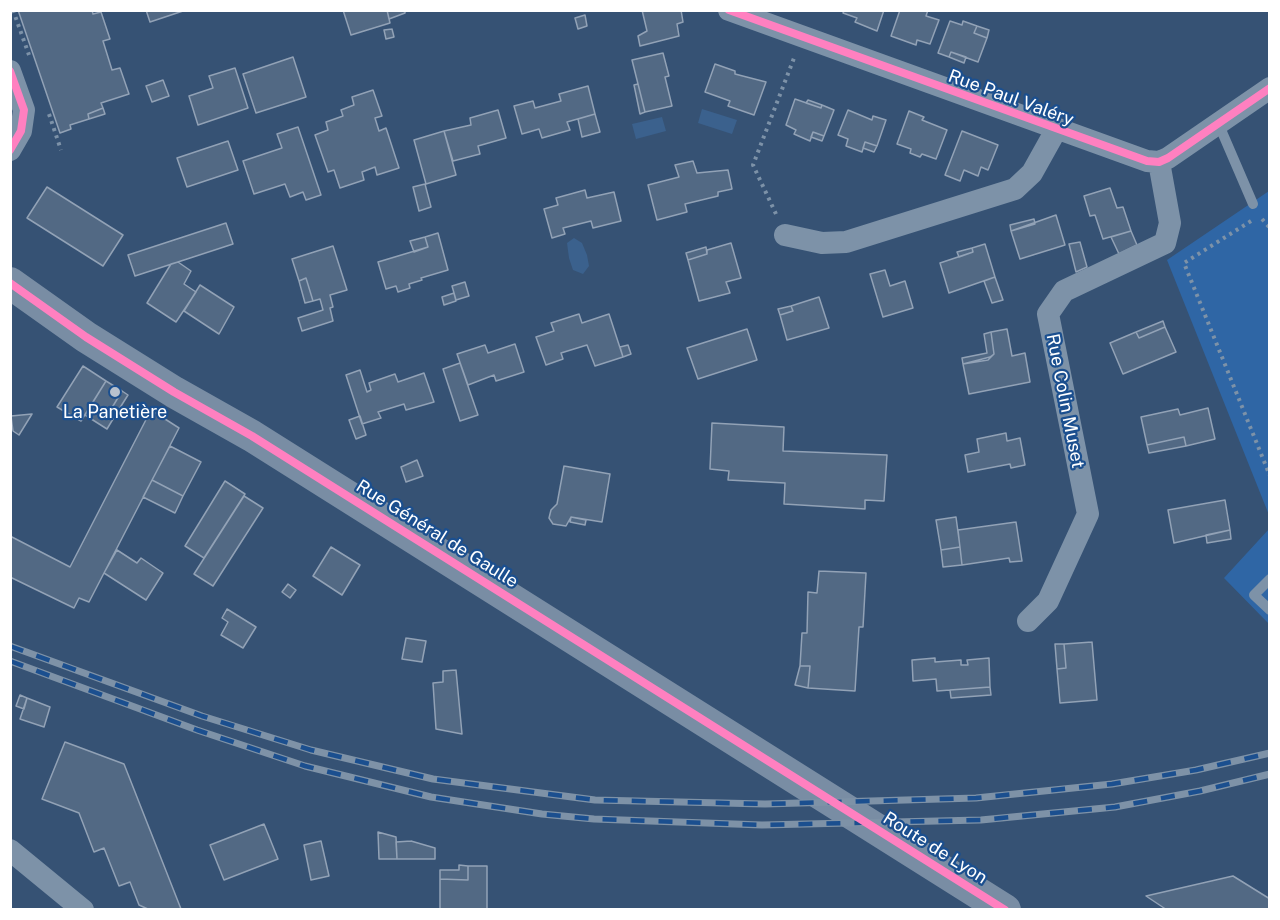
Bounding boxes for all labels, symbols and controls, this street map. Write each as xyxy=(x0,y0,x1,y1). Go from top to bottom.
street label: Rue Paul Valéry xyxy=(945,65,1077,131)
street label: Rue Colin Muset xyxy=(1041,332,1089,470)
marker: La Panetière xyxy=(108,385,122,399)
place label: La Panetière xyxy=(63,401,167,423)
street label: Rue Général de Gaulle xyxy=(352,475,522,593)
street label: Route de Lyon xyxy=(879,807,991,889)

